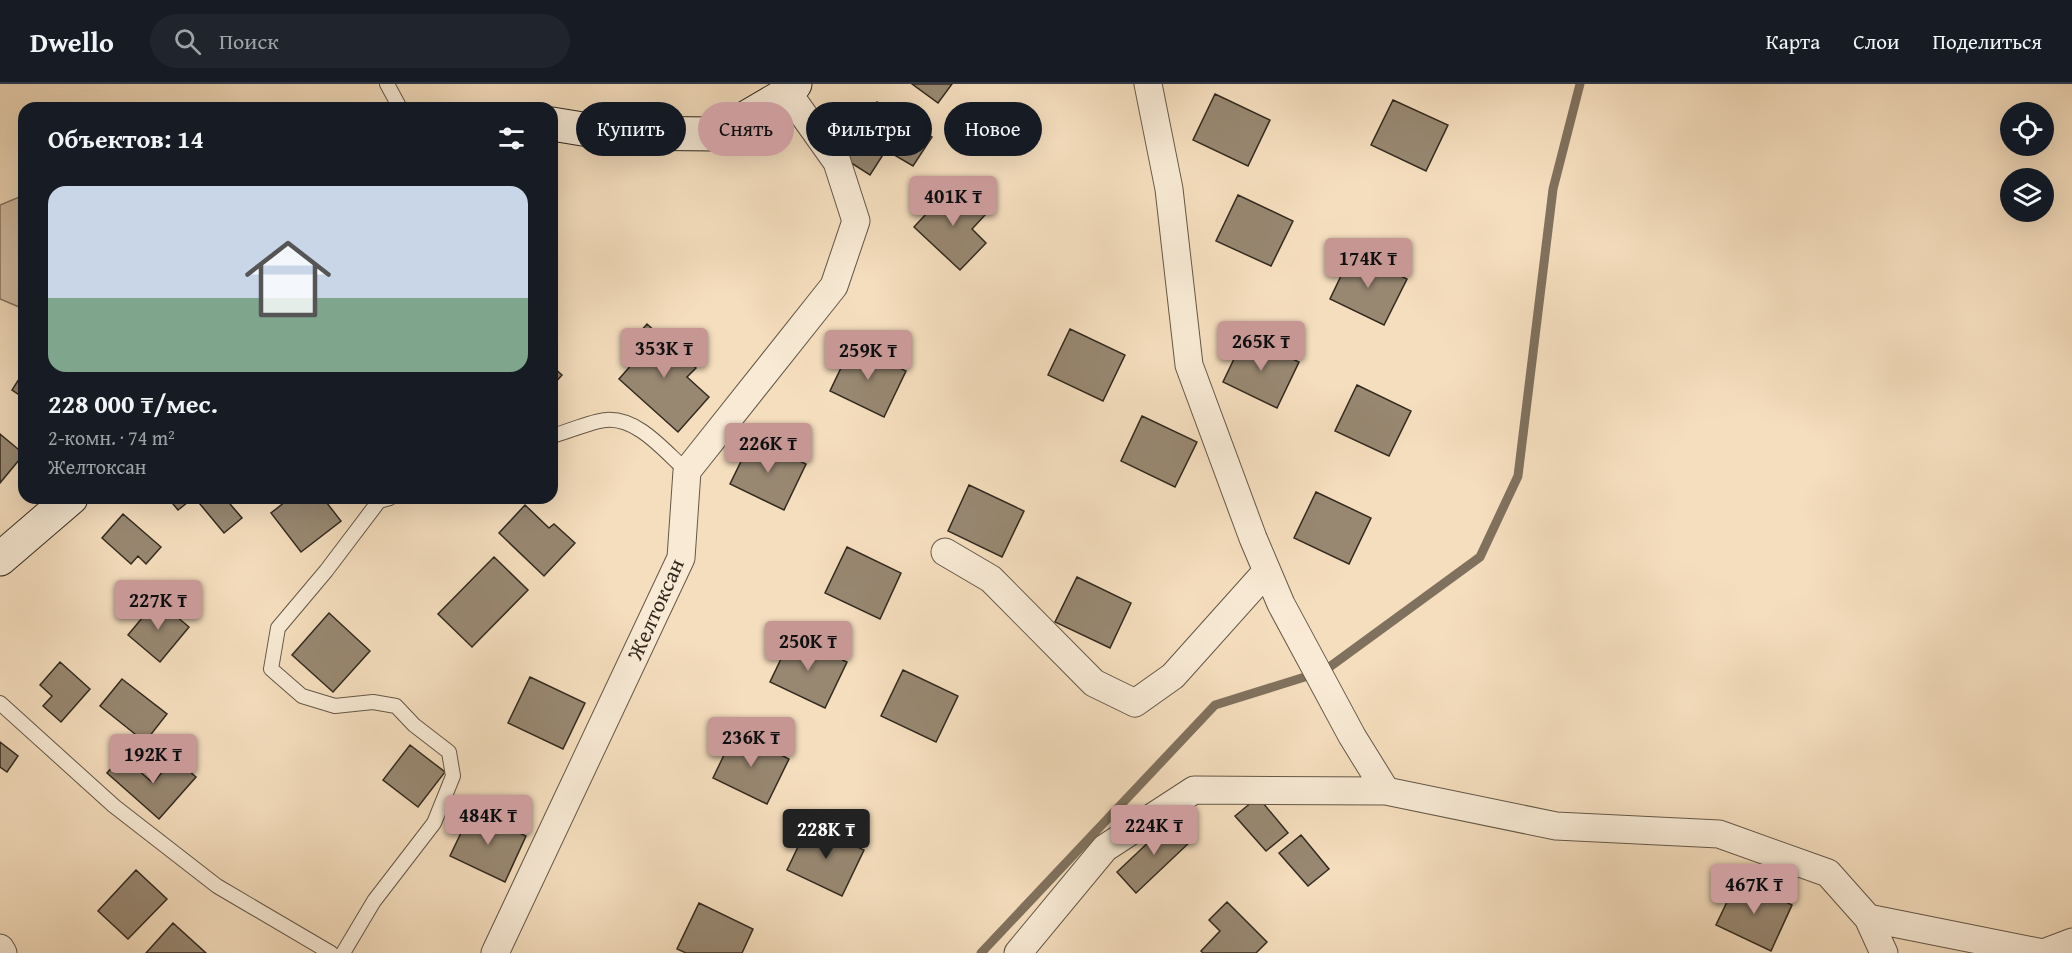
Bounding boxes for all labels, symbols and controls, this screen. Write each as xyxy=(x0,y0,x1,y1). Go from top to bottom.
search box xyxy=(150,14,570,68)
text: Dwello xyxy=(30,21,114,62)
icon: search xyxy=(171,25,204,58)
text: Поиск xyxy=(219,25,279,57)
text: Карта xyxy=(1766,26,1820,57)
text: Слои xyxy=(1853,26,1899,57)
text: Поделиться xyxy=(1932,26,2042,57)
chip: Купить xyxy=(576,102,686,156)
chip: Снять xyxy=(698,102,794,156)
chip: Фильтры xyxy=(806,102,932,156)
chip: Новое xyxy=(944,102,1042,156)
map controls xyxy=(2000,102,2054,222)
button: locate xyxy=(2000,102,2054,156)
text: Объектов: 14 xyxy=(48,119,204,158)
icon: filters xyxy=(495,122,528,155)
button: layers xyxy=(2000,168,2054,222)
pin: 401K ₸ xyxy=(904,176,1002,227)
text: 401K ₸ xyxy=(924,181,982,210)
icon: home xyxy=(234,225,342,333)
pin: 174K ₸ xyxy=(1319,238,1417,289)
text: 174K ₸ xyxy=(1339,243,1397,272)
pin: 265K ₸ xyxy=(1212,321,1310,372)
text: 265K ₸ xyxy=(1232,326,1290,355)
pin: 353K ₸ xyxy=(615,328,713,379)
pin: 259K ₸ xyxy=(819,330,917,381)
text: 353K ₸ xyxy=(635,333,693,362)
text: 259K ₸ xyxy=(839,335,897,364)
text: 228 000 ₸/мес. xyxy=(48,384,218,423)
text: 2-комн. · 74 m² xyxy=(48,423,175,452)
pin: 226K ₸ xyxy=(719,423,817,474)
text: 226K ₸ xyxy=(739,428,797,457)
text: Желтоксан xyxy=(48,452,146,481)
street label: Желтоксан xyxy=(618,553,692,666)
pin: 227K ₸ xyxy=(109,580,207,631)
text: 227K ₸ xyxy=(129,585,187,614)
pin: 250K ₸ xyxy=(759,621,857,672)
text: 250K ₸ xyxy=(779,626,837,655)
pin: 236K ₸ xyxy=(702,717,800,768)
text: 236K ₸ xyxy=(722,722,780,751)
pin: 192K ₸ xyxy=(104,734,202,785)
text: 192K ₸ xyxy=(124,739,182,768)
pin: 484K ₸ xyxy=(439,795,537,846)
text: 484K ₸ xyxy=(459,800,517,829)
pin: 224K ₸ xyxy=(1105,805,1203,856)
pin: 228K ₸ xyxy=(777,809,875,860)
text: 224K ₸ xyxy=(1125,810,1183,839)
text: 228K ₸ xyxy=(797,814,855,843)
pin: 467K ₸ xyxy=(1705,864,1803,915)
text: 467K ₸ xyxy=(1725,869,1783,898)

